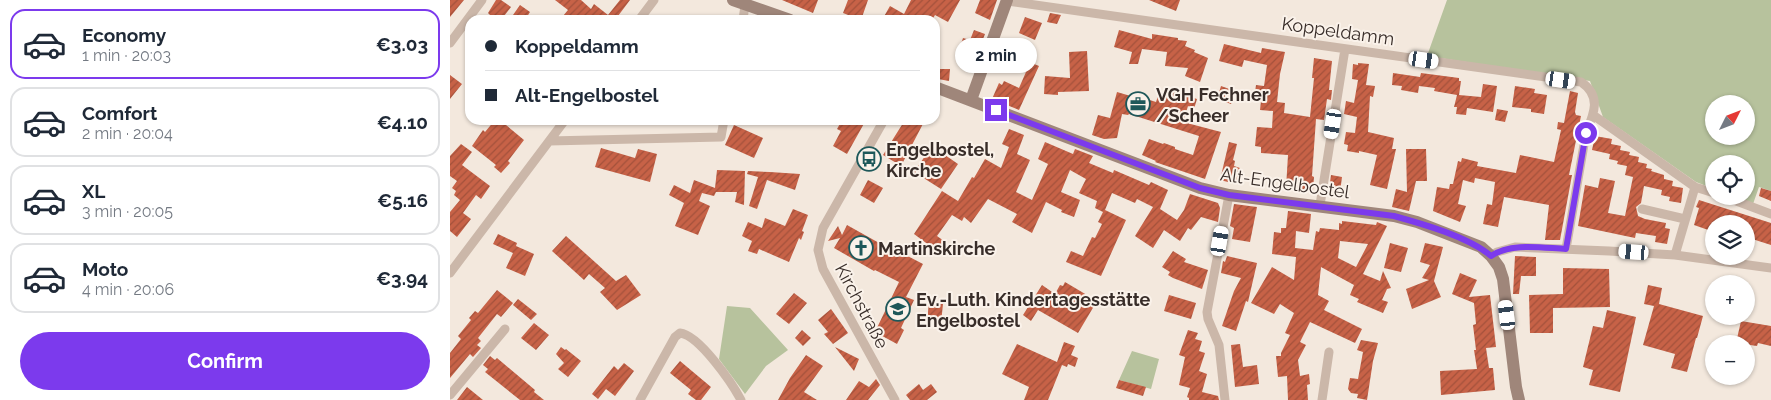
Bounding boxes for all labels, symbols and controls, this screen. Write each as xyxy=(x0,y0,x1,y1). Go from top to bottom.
street label: Koppeldamm xyxy=(1280,13,1396,49)
icon: car xyxy=(22,22,67,67)
text: Economy xyxy=(82,24,166,46)
text: €3.03 xyxy=(376,33,428,55)
text: Koppeldamm xyxy=(515,35,639,57)
callout: 2 min xyxy=(955,38,1037,72)
text: 1 min · 20:03 xyxy=(82,46,171,65)
text: 2 min xyxy=(975,46,1017,65)
car xyxy=(1408,50,1439,70)
car xyxy=(1545,70,1576,90)
text: Alt-Engelbostel xyxy=(515,84,659,106)
place label: VGH Fechner /Scheer xyxy=(1156,84,1269,126)
office icon: VGH Fechner /Scheer xyxy=(1125,91,1151,117)
north arrow xyxy=(1705,95,1755,145)
map controls xyxy=(1705,95,1755,385)
route end xyxy=(985,99,1007,121)
icon: car xyxy=(22,100,67,145)
text: Comfort xyxy=(82,102,157,124)
car xyxy=(1323,108,1342,140)
text: €4.10 xyxy=(377,111,428,133)
route start xyxy=(1575,122,1597,144)
text: 2 min · 20:04 xyxy=(82,124,173,143)
place label: Engelbostel, Kirche xyxy=(886,139,994,181)
bus stop icon: Engelbostel, Kirche xyxy=(856,146,882,172)
button: locate xyxy=(1705,155,1755,205)
street label: Alt-Engelbostel xyxy=(1219,164,1351,202)
icon: car xyxy=(22,178,67,223)
text: XL xyxy=(82,180,105,202)
text: €5.16 xyxy=(377,189,428,211)
text: 3 min · 20:05 xyxy=(82,202,173,221)
button: layers xyxy=(1705,215,1755,265)
car xyxy=(1210,225,1229,257)
church icon: Martinskirche xyxy=(848,235,874,261)
place label: Martinskirche xyxy=(878,238,996,259)
car xyxy=(1618,243,1649,261)
icon: car xyxy=(22,256,67,301)
text: Moto xyxy=(82,258,128,280)
street label: Kirchstraße xyxy=(831,260,893,352)
text: €3.94 xyxy=(376,267,428,289)
button: + xyxy=(1705,275,1755,325)
text: 4 min · 20:06 xyxy=(82,280,174,299)
place label: Ev.-Luth. Kindertagesstätte Engelbostel xyxy=(916,289,1151,331)
school or university icon: Ev.-Luth. Kindertagesstätte Engelbostel xyxy=(885,296,911,322)
car xyxy=(1497,299,1516,331)
button: Confirm xyxy=(20,332,430,390)
button: − xyxy=(1705,335,1755,385)

